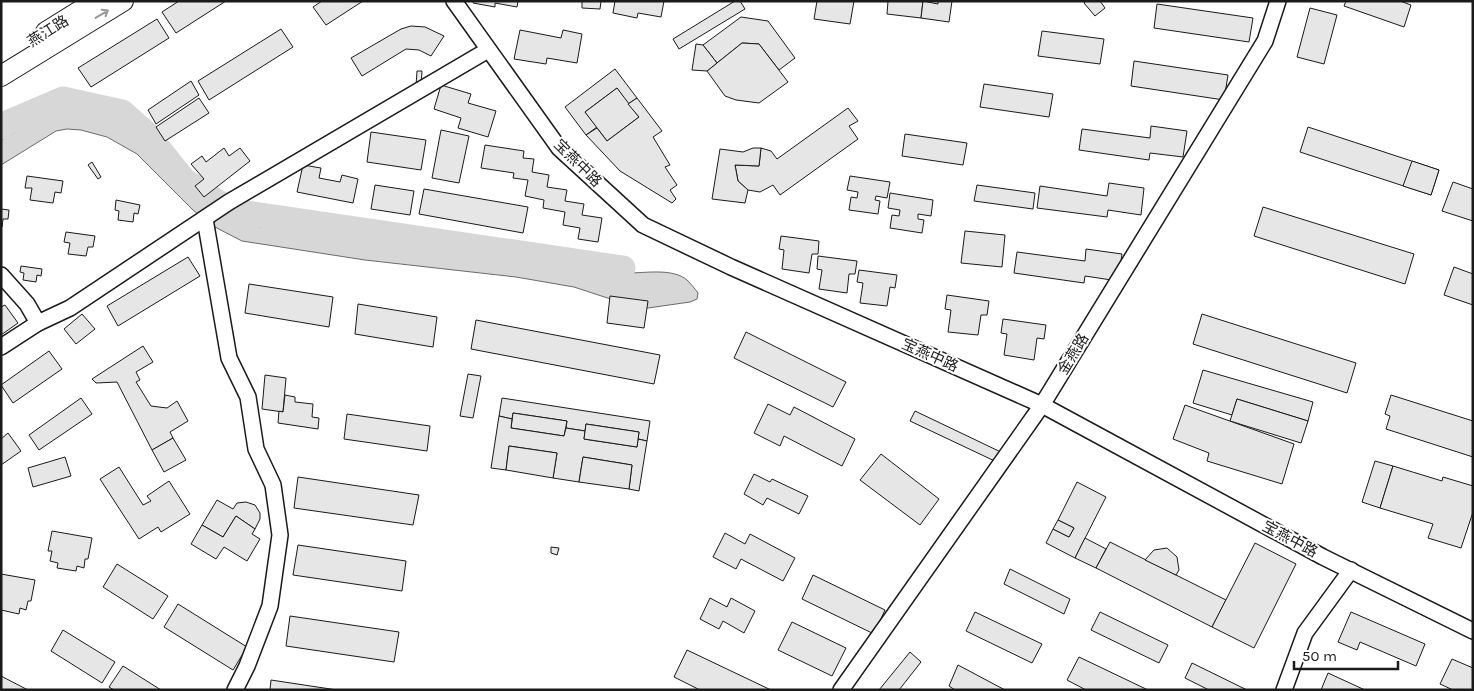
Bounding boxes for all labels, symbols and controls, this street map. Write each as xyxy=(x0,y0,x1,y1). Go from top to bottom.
one-way arrow xyxy=(95,8,109,18)
street label: 燕江路 xyxy=(24,11,72,51)
street label: 宝燕中路 xyxy=(550,135,606,191)
street label: 金燕路 xyxy=(1054,330,1092,378)
street label: 宝燕中路 xyxy=(899,335,961,375)
street label: 宝燕中路 xyxy=(1259,517,1321,561)
scale bar xyxy=(1294,638,1398,670)
text: 50 m xyxy=(1302,647,1337,665)

